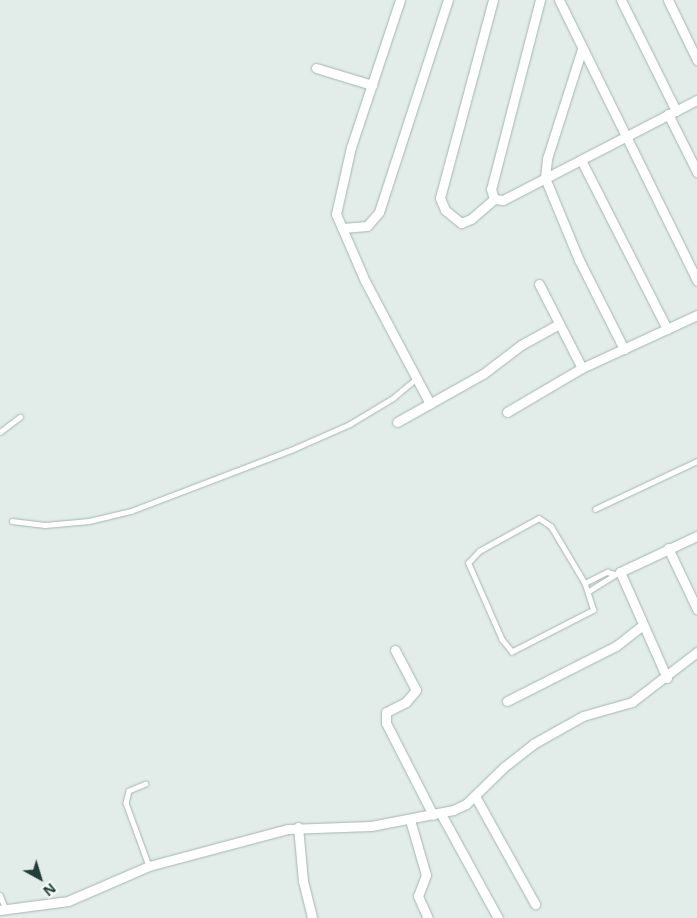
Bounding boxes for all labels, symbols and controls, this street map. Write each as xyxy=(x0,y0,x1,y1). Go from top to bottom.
north arrow xyxy=(15,853,65,903)
text: N xyxy=(39,879,60,901)

